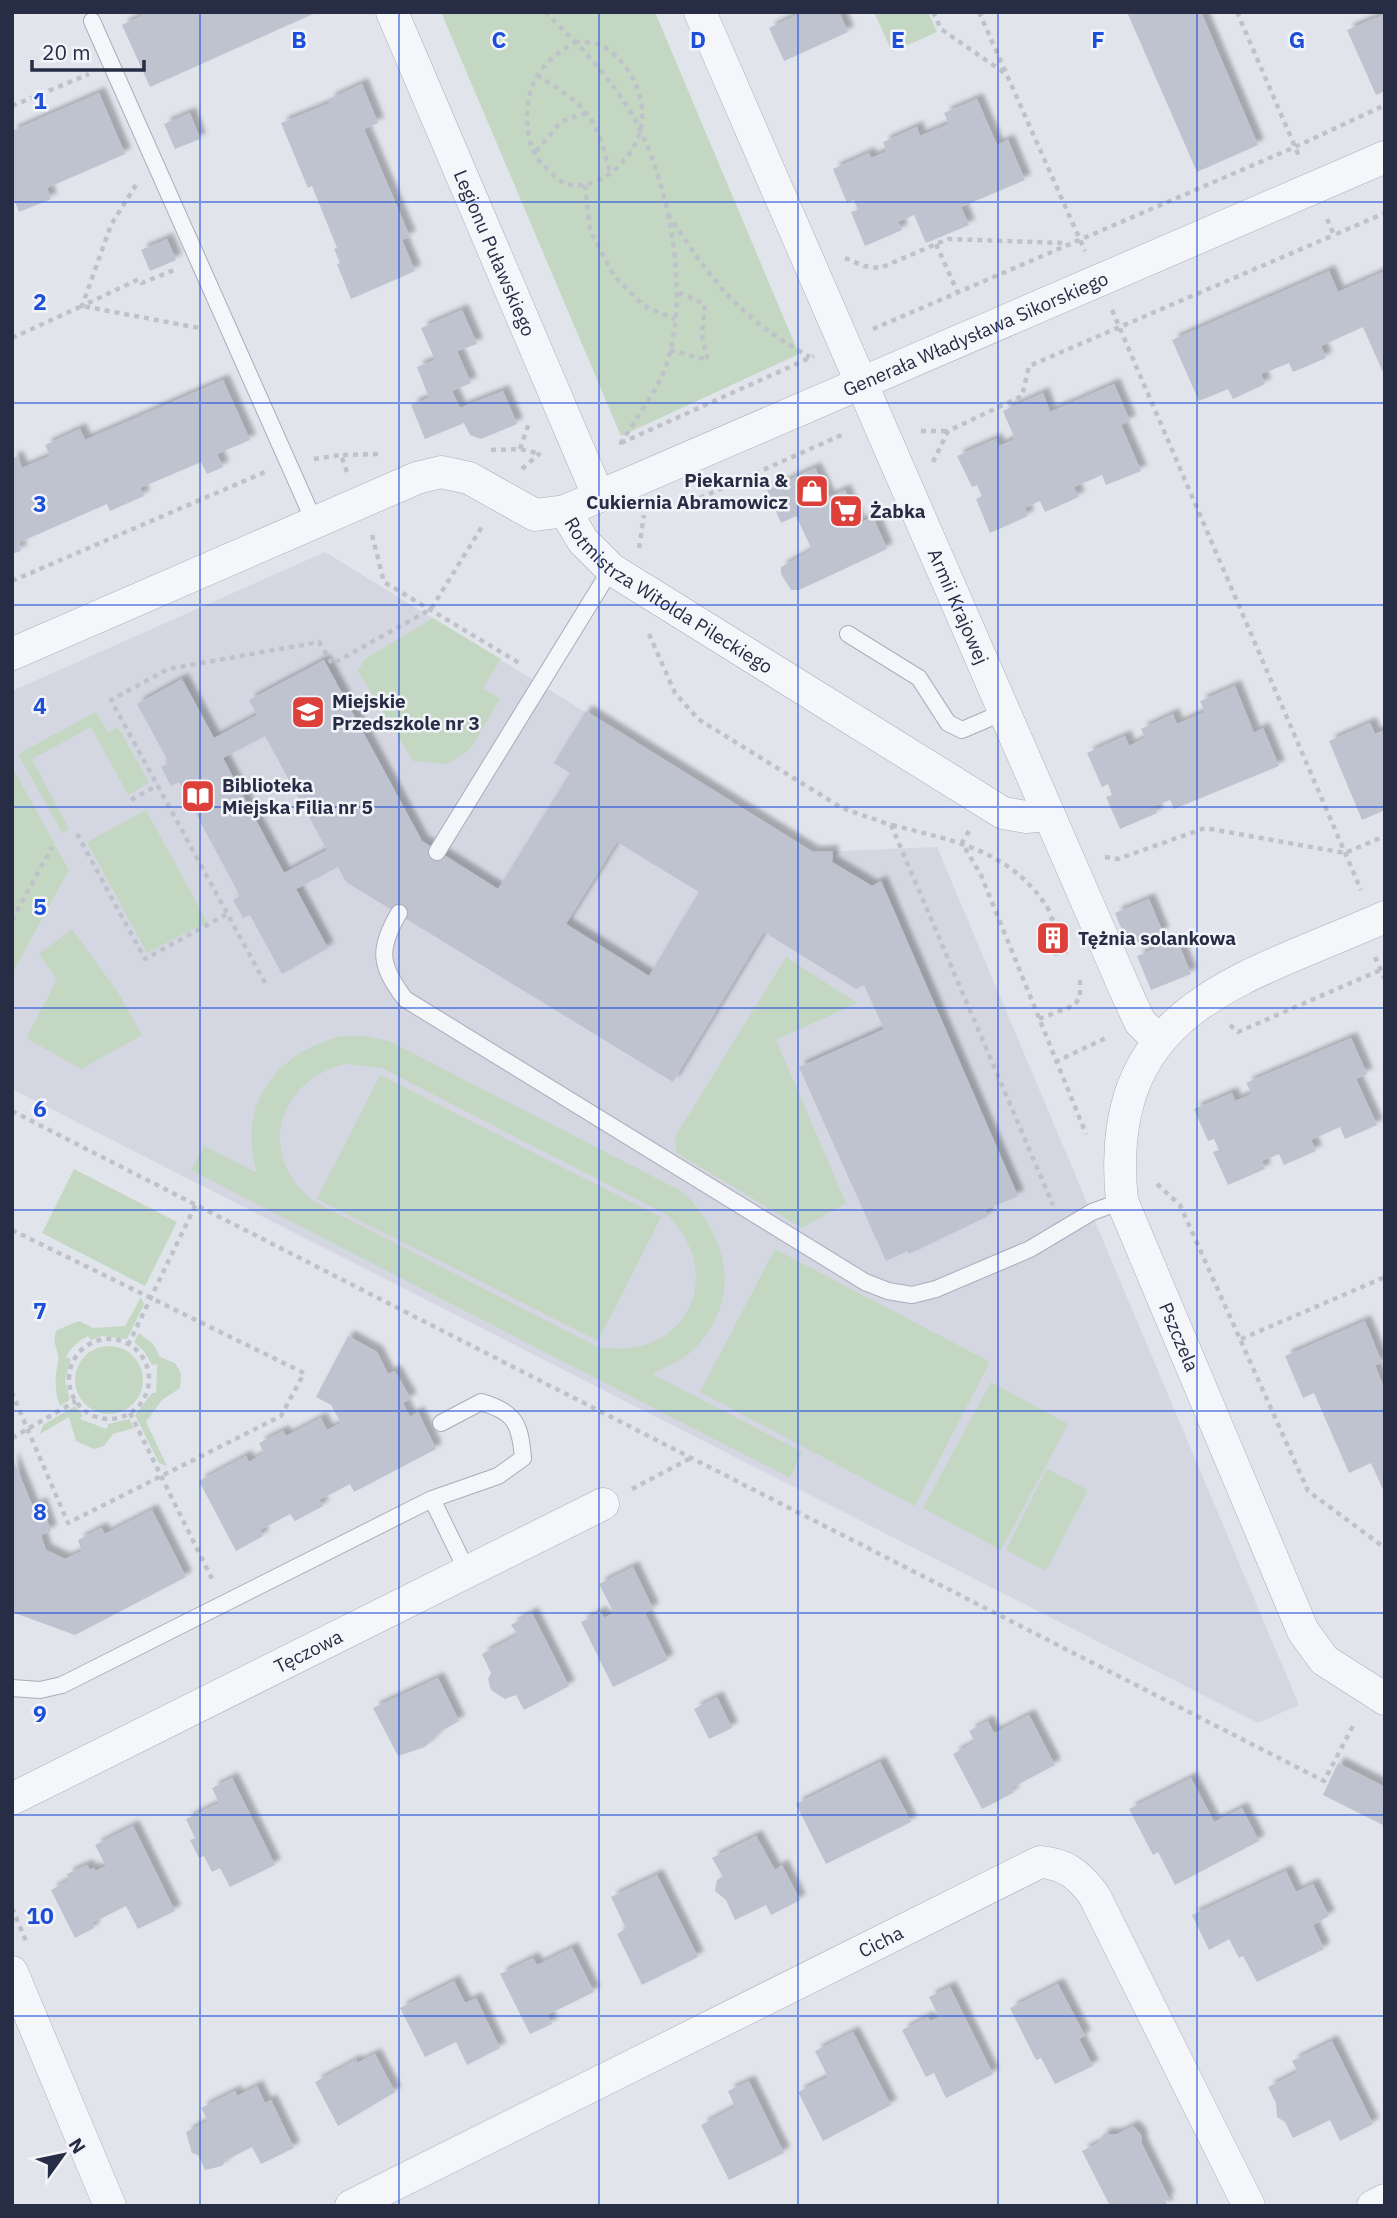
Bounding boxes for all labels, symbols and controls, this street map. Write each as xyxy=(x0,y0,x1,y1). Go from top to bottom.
text: B xyxy=(291,24,307,54)
text: C xyxy=(492,24,507,54)
text: D xyxy=(690,24,706,54)
text: E xyxy=(891,24,905,54)
text: F xyxy=(1091,24,1105,54)
text: G xyxy=(1289,24,1305,54)
scale bar xyxy=(32,28,144,72)
text: 20 m xyxy=(42,38,91,66)
text: 1 xyxy=(33,85,47,115)
street label: Legionu Puławskiego xyxy=(449,166,541,340)
street label: Generała Władysława Sikorskiego xyxy=(839,266,1112,402)
text: 2 xyxy=(33,286,47,316)
place label: Piekarnia & Cukiernia Abramowicz xyxy=(586,468,788,514)
shop icon: Piekarnia & Cukiernia Abramowicz xyxy=(793,472,831,510)
text: 3 xyxy=(33,488,47,518)
supermarket icon: Żabka xyxy=(827,492,865,530)
place label: Żabka xyxy=(870,499,926,523)
street label: Rotmistrza Witolda Pileckiego xyxy=(559,513,777,679)
street label: Armii Krajowej xyxy=(923,545,994,668)
place label: Miejskie Przedszkole nr 3 xyxy=(332,689,480,735)
text: 4 xyxy=(33,690,47,720)
school or university icon: Miejskie Przedszkole nr 3 xyxy=(289,693,327,731)
place label: Biblioteka Miejska Filia nr 5 xyxy=(222,773,373,819)
library icon: Biblioteka Miejska Filia nr 5 xyxy=(179,777,217,815)
text: 5 xyxy=(33,891,47,921)
building icon: Tężnia solankowa xyxy=(1034,919,1072,957)
place label: Tężnia solankowa xyxy=(1078,926,1236,950)
text: 6 xyxy=(33,1093,47,1123)
text: 7 xyxy=(33,1295,47,1325)
street label: Pszczela xyxy=(1154,1299,1204,1375)
text: 8 xyxy=(33,1496,47,1526)
street label: Tęczowa xyxy=(270,1624,346,1678)
text: 9 xyxy=(33,1698,47,1728)
text: 10 xyxy=(26,1900,54,1930)
street label: Cicha xyxy=(854,1920,907,1963)
north arrow xyxy=(28,2120,98,2190)
text: N xyxy=(63,2133,91,2158)

